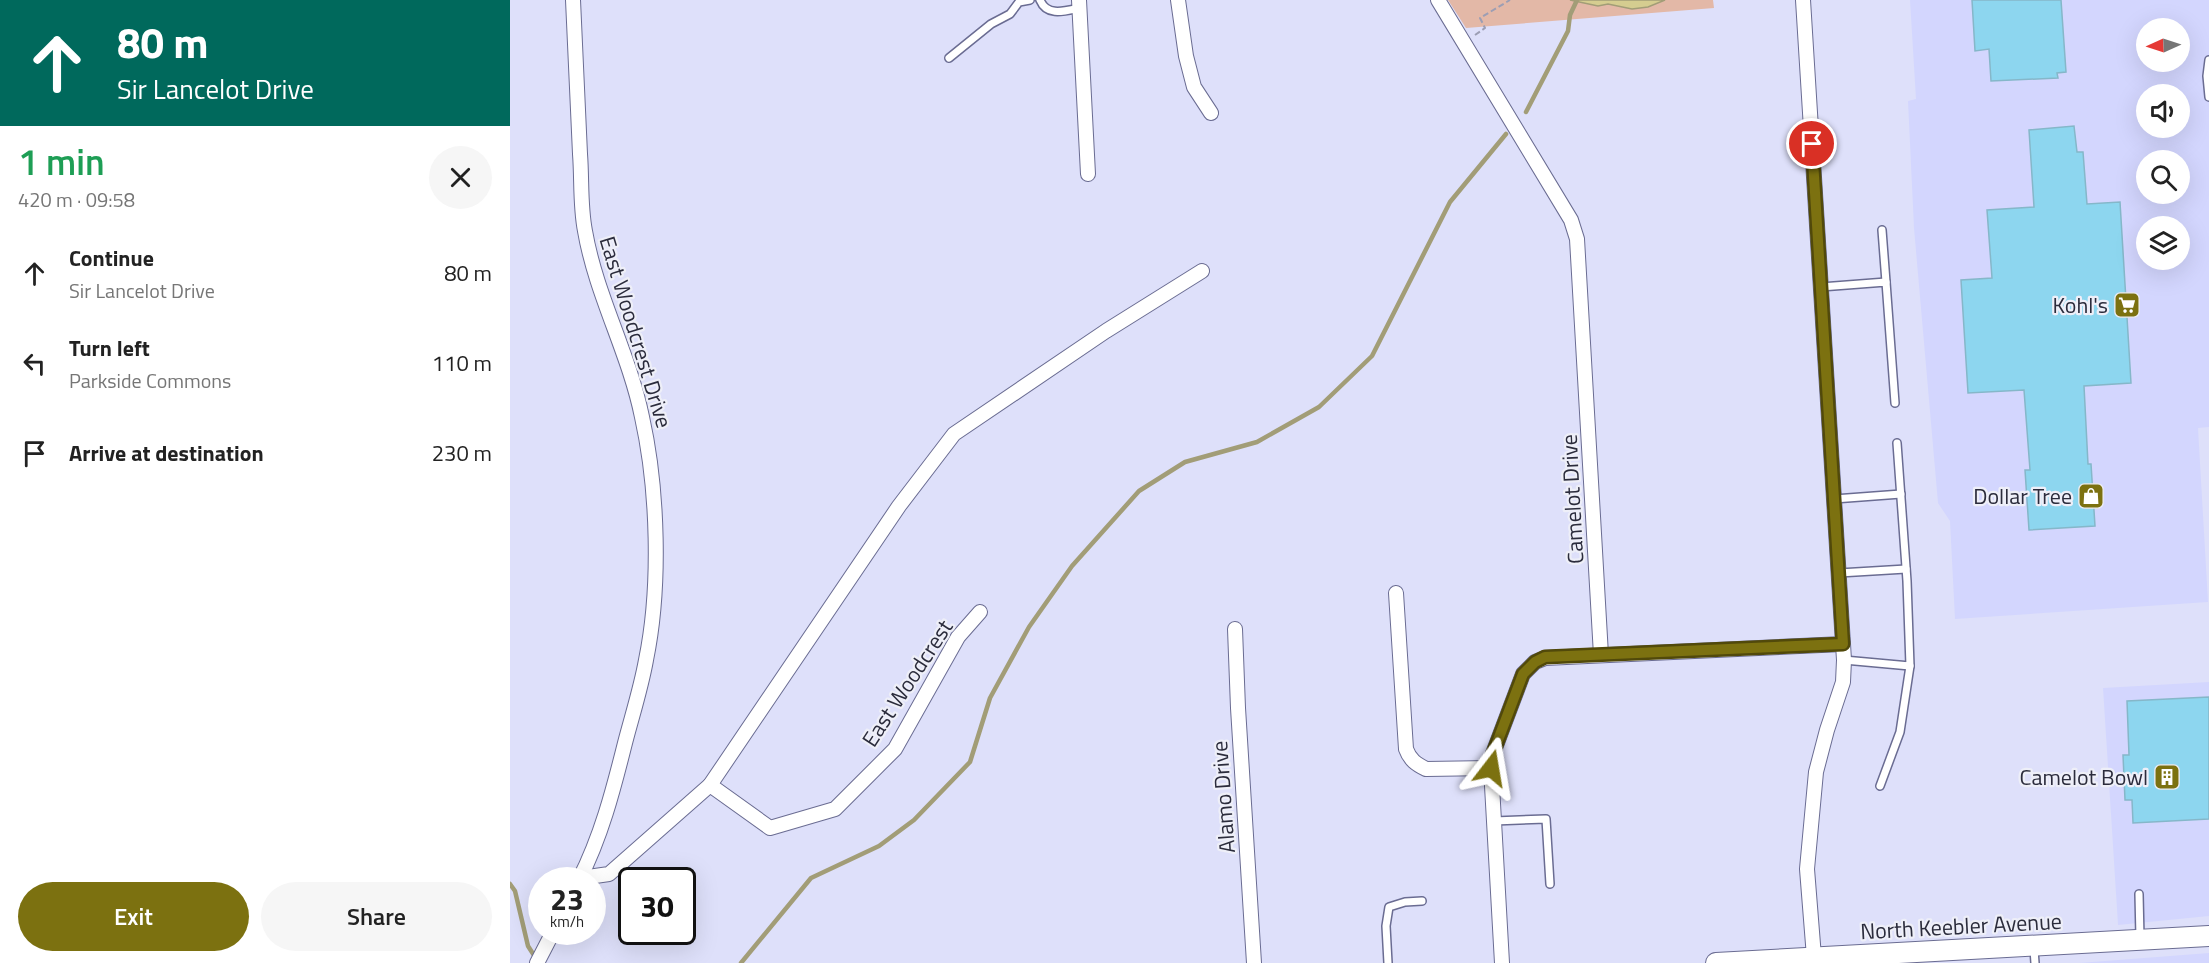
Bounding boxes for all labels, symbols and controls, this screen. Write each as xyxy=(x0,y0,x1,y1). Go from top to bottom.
text: 80 m xyxy=(117,10,209,74)
north arrow xyxy=(2136,18,2190,72)
map controls xyxy=(2136,18,2190,270)
icon: ahead xyxy=(18,24,96,102)
text: Sir Lancelot Drive xyxy=(117,68,314,109)
button: sound xyxy=(2136,84,2190,138)
pin xyxy=(1786,118,1837,169)
icon: arrive xyxy=(1795,127,1828,160)
text: 1 min xyxy=(18,134,105,189)
button: close xyxy=(429,146,492,209)
button: search xyxy=(2136,150,2190,204)
text: 420 m · 09:58 xyxy=(18,184,135,215)
button: layers xyxy=(2136,216,2190,270)
street label: East Woodcrest Drive xyxy=(591,232,681,432)
text: Continue xyxy=(69,241,154,275)
text: 80 m xyxy=(444,256,492,290)
icon: ahead xyxy=(18,257,51,290)
text: Sir Lancelot Drive xyxy=(69,275,215,306)
place label: Kohl's xyxy=(2053,288,2108,322)
supermarket icon: Kohl's xyxy=(2112,290,2142,320)
text: Turn left xyxy=(69,331,150,365)
text: 110 m xyxy=(432,346,492,380)
icon: left xyxy=(18,347,51,380)
text: Parkside Commons xyxy=(69,365,231,396)
street label: Camelot Drive xyxy=(1552,433,1592,565)
text: Arrive at destination xyxy=(69,436,264,470)
text: 230 m xyxy=(432,436,492,470)
icon: arrive xyxy=(18,437,51,470)
place label: Dollar Tree xyxy=(1973,479,2072,513)
shop icon: Dollar Tree xyxy=(2076,481,2106,511)
street label: East Woodcrest xyxy=(853,612,961,753)
position arrow xyxy=(1459,736,1523,800)
street label: Alamo Drive xyxy=(1202,740,1244,854)
place label: Camelot Bowl xyxy=(2019,760,2148,794)
building icon: Camelot Bowl xyxy=(2152,762,2182,792)
speed limit sign: 30 xyxy=(618,867,696,945)
text: 23 xyxy=(550,876,584,922)
button: Exit xyxy=(18,882,249,951)
button: Share xyxy=(261,882,492,951)
street label: North Keebler Avenue xyxy=(1859,904,2063,948)
text: km/h xyxy=(550,910,584,933)

